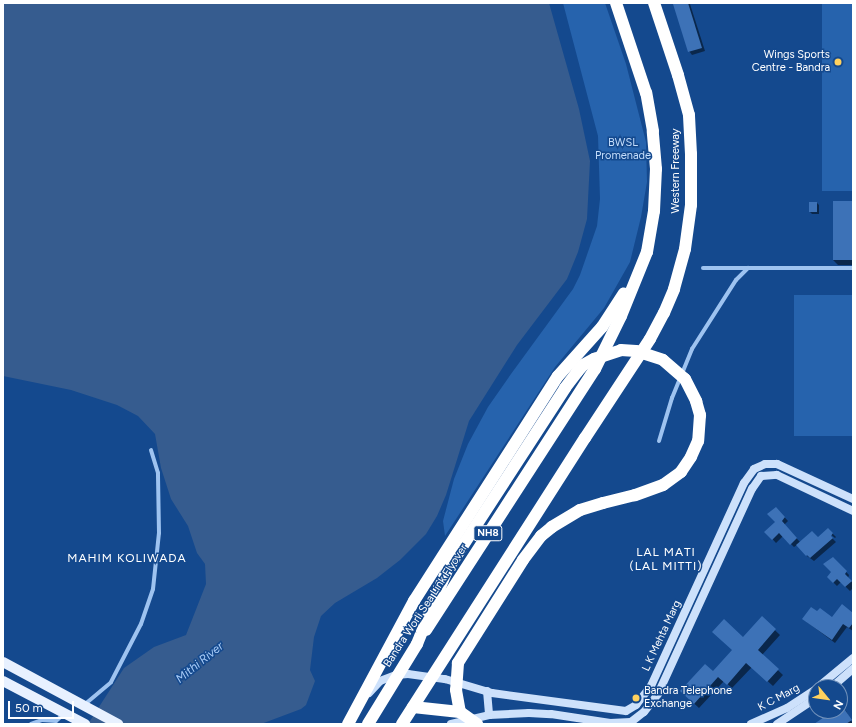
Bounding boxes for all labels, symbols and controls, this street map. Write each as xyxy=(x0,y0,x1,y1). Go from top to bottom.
place label: Wings Sports Centre - Bandra xyxy=(752,49,830,75)
marker: Wings Sports Centre - Bandra xyxy=(833,57,843,67)
street label: Western Freeway xyxy=(669,128,683,214)
park label: BWSL Promenade xyxy=(595,137,651,163)
road number: NH8 xyxy=(473,525,503,541)
street label: Bandra Worli Sea Link Flyover xyxy=(381,542,471,670)
district label: LAL MATI (LAL MITTI) xyxy=(630,546,702,574)
district label: MAHIM KOLIWADA xyxy=(67,552,187,566)
street label: L K Mehta Marg xyxy=(640,598,684,674)
water label: Mithi River xyxy=(173,639,227,687)
north arrow xyxy=(808,679,848,719)
street label: K C Marg xyxy=(756,682,802,714)
place label: Bandra Telephone Exchange xyxy=(644,685,732,711)
scale bar xyxy=(10,693,76,719)
marker: Bandra Telephone Exchange xyxy=(631,693,641,703)
text: N xyxy=(830,698,846,711)
text: 50 m xyxy=(15,701,43,715)

